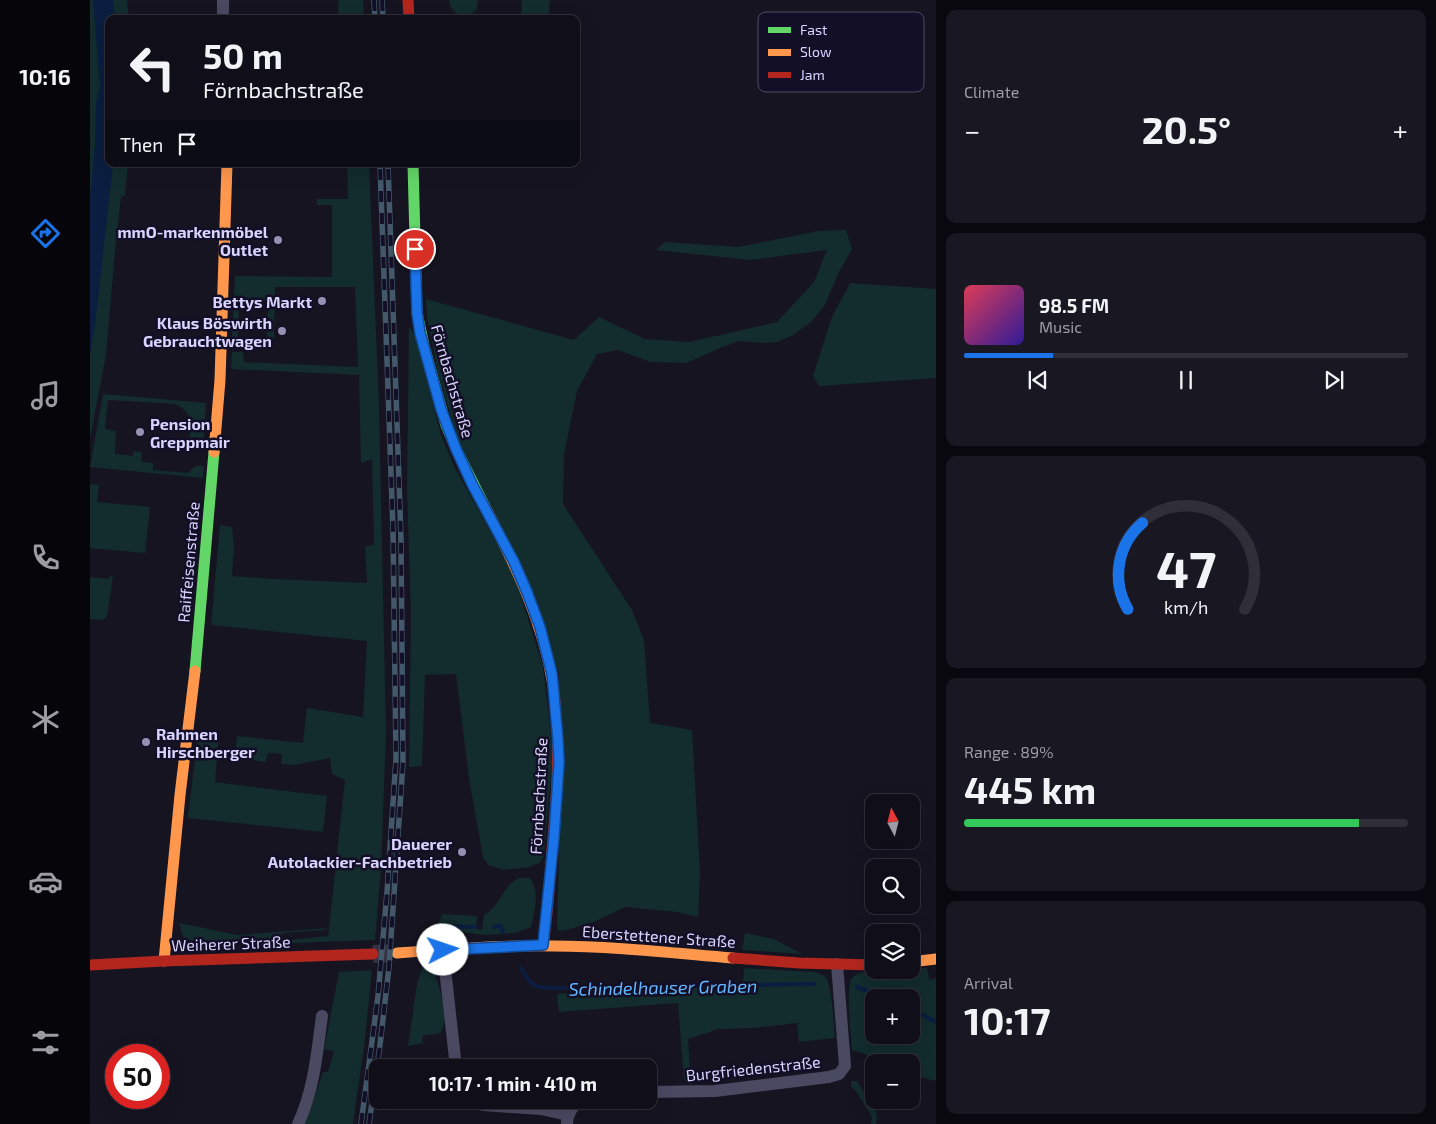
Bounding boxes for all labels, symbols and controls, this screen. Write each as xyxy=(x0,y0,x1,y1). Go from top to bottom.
legend xyxy=(758,12,924,92)
text: Fast xyxy=(800,21,827,38)
text: 50 m xyxy=(203,34,283,76)
icon: left xyxy=(120,35,185,100)
text: Slow xyxy=(800,43,832,60)
text: 10:16 xyxy=(19,63,71,89)
text: Jam xyxy=(800,66,825,83)
text: Förnbachstraße xyxy=(203,76,364,102)
text: Climate xyxy=(964,82,1019,101)
text: 20.5° xyxy=(1142,106,1231,152)
text: − xyxy=(964,113,980,147)
text: + xyxy=(1393,113,1408,147)
icon: arrive xyxy=(173,130,201,158)
text: Then xyxy=(120,133,163,156)
icon: directions xyxy=(28,216,63,251)
place label: mmO-markenmöbel Outlet xyxy=(118,222,269,259)
pin xyxy=(394,228,436,270)
marker: mmO-markenmöbel Outlet xyxy=(272,234,284,246)
icon: arrive xyxy=(401,235,429,263)
place label: Bettys Markt xyxy=(213,292,312,312)
text: 98.5 FM xyxy=(1039,294,1109,317)
marker: Bettys Markt xyxy=(316,295,328,307)
place label: Klaus Böswirth Gebrauchtwagen xyxy=(143,313,272,350)
text: Music xyxy=(1039,317,1082,336)
street label: Förnbachstraße xyxy=(428,322,478,440)
marker: Klaus Böswirth Gebrauchtwagen xyxy=(276,325,288,337)
icon: previous xyxy=(1024,366,1052,394)
icon: pause xyxy=(1172,366,1200,394)
icon: next xyxy=(1320,366,1348,394)
icon: music xyxy=(28,378,63,413)
place label: Pension Greppmair xyxy=(150,414,230,451)
marker: Pension Greppmair xyxy=(134,426,146,438)
street label: Raiffeisenstraße xyxy=(173,501,203,623)
text: 47 xyxy=(1156,536,1216,598)
icon: phone xyxy=(28,540,63,575)
text: km/h xyxy=(1164,596,1208,618)
icon: climate xyxy=(28,702,63,737)
place label: Rahmen Hirschberger xyxy=(156,724,255,761)
marker: Rahmen Hirschberger xyxy=(140,736,152,748)
street label: Förnbachstraße xyxy=(525,737,551,855)
text: Range · 89% xyxy=(964,742,1054,761)
text: 445 km xyxy=(964,766,1096,812)
north arrow xyxy=(865,794,920,849)
map controls xyxy=(865,794,920,1109)
place label: Dauerer Autolackier-Fachbetrieb xyxy=(268,834,452,871)
marker: Dauerer Autolackier-Fachbetrieb xyxy=(456,846,468,858)
button: search xyxy=(865,859,920,914)
icon: car xyxy=(28,864,63,899)
street label: Eberstettener Straße xyxy=(582,921,736,951)
position arrow xyxy=(416,923,468,975)
button: layers xyxy=(865,924,920,979)
street label: Weiherer Straße xyxy=(171,931,291,955)
text: Arrival xyxy=(964,973,1013,992)
water label: Schindelhauser Graben xyxy=(568,974,758,1000)
button: + xyxy=(865,989,920,1044)
text: 10:17 xyxy=(964,997,1051,1043)
icon: filters xyxy=(28,1025,63,1060)
speed limit sign: 50 xyxy=(105,1044,170,1109)
street label: Burgfriedenstraße xyxy=(685,1051,821,1085)
button: − xyxy=(865,1054,920,1109)
text: 10:17 · 1 min · 410 m xyxy=(429,1072,597,1095)

